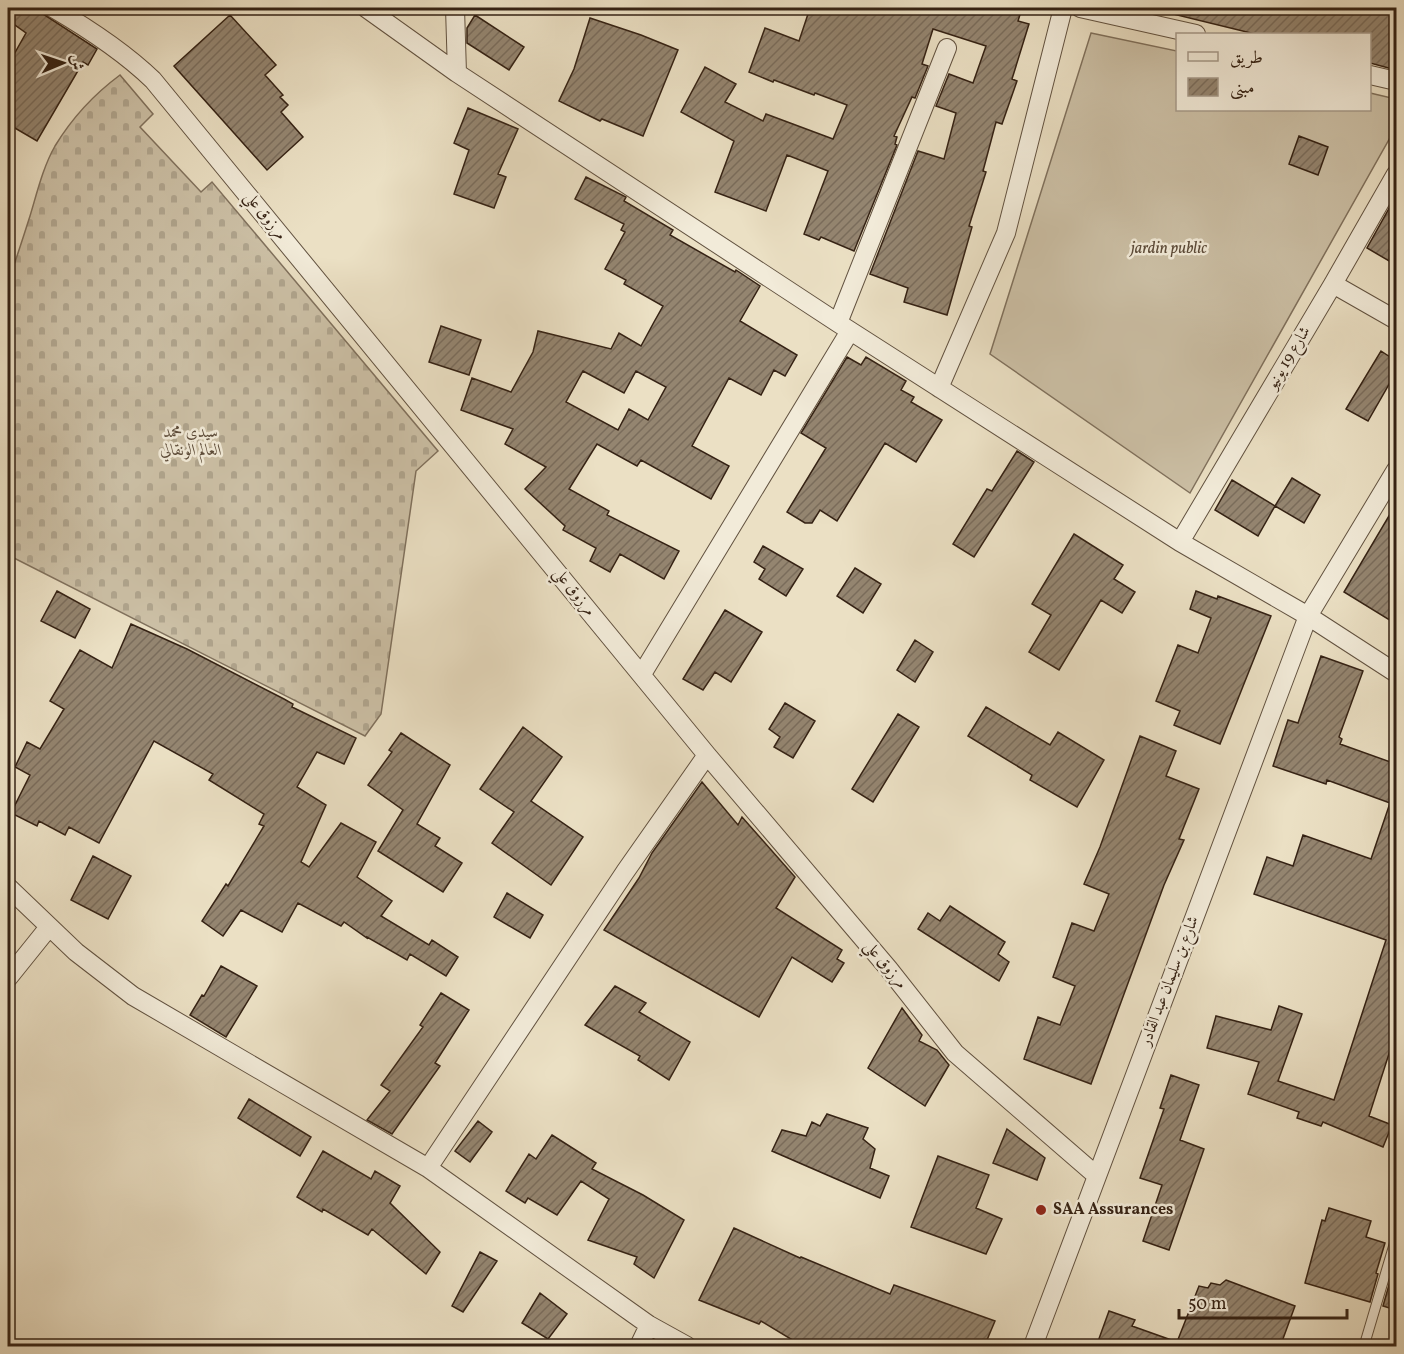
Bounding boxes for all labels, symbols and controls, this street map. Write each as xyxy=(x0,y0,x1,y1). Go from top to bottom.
north arrow xyxy=(33,33,93,93)
legend xyxy=(1176,33,1371,111)
text: طريق xyxy=(1230,46,1263,71)
text: ش xyxy=(65,54,87,71)
text: مبنى xyxy=(1230,76,1255,101)
street label: مرزوق علي xyxy=(236,187,291,247)
park label: jardin public xyxy=(1129,238,1207,260)
street label: شارع 19 يونيو xyxy=(1261,322,1317,396)
park label: سيدي محمد العالم الونقالي xyxy=(160,422,222,464)
street label: مرزوق علي xyxy=(545,563,600,623)
street label: شارع بن سليمان عبد القادر xyxy=(1134,913,1206,1051)
street label: مرزوق علي xyxy=(856,936,912,996)
place label: SAA Assurances xyxy=(1053,1199,1173,1221)
marker: SAA Assurances xyxy=(1034,1203,1048,1217)
scale bar xyxy=(1179,1282,1347,1320)
text: 50 m xyxy=(1188,1292,1227,1317)

